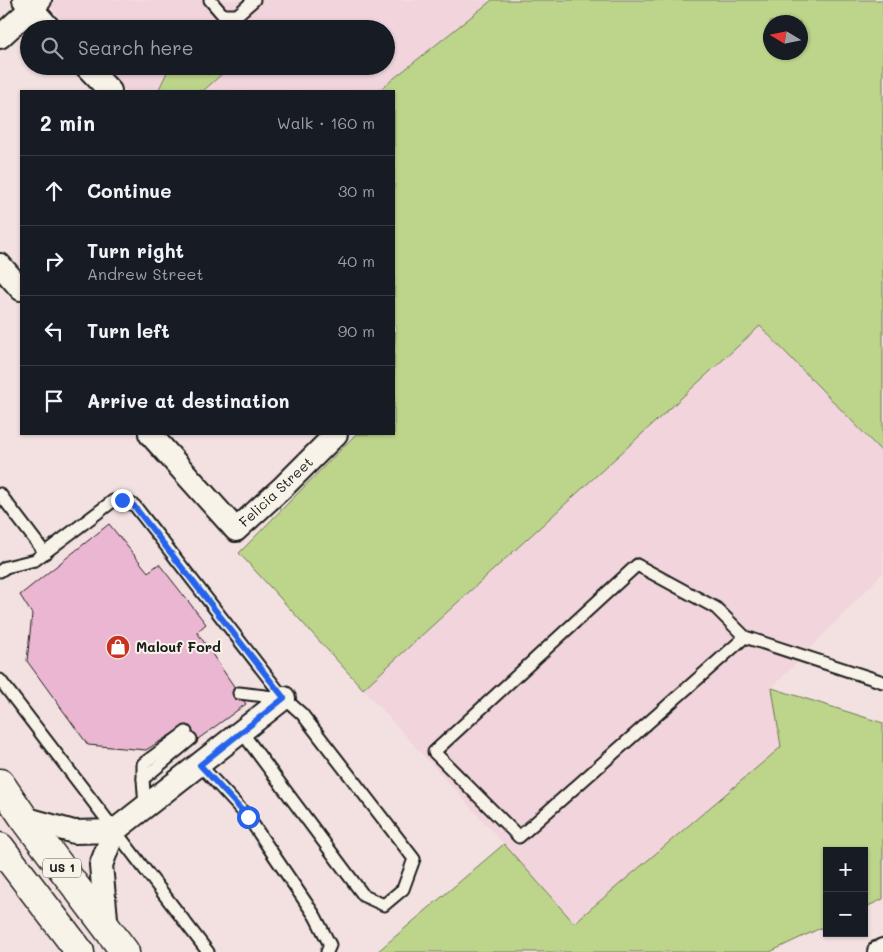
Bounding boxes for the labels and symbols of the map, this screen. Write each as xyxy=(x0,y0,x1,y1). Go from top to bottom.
north arrow xyxy=(763,15,808,60)
street label: Felicia Street xyxy=(235,452,317,531)
route end xyxy=(111,489,134,512)
shop icon: Malouf Ford xyxy=(105,634,131,660)
place label: Malouf Ford xyxy=(136,637,221,656)
route start xyxy=(237,806,260,829)
road number: US 1 xyxy=(43,858,81,878)

